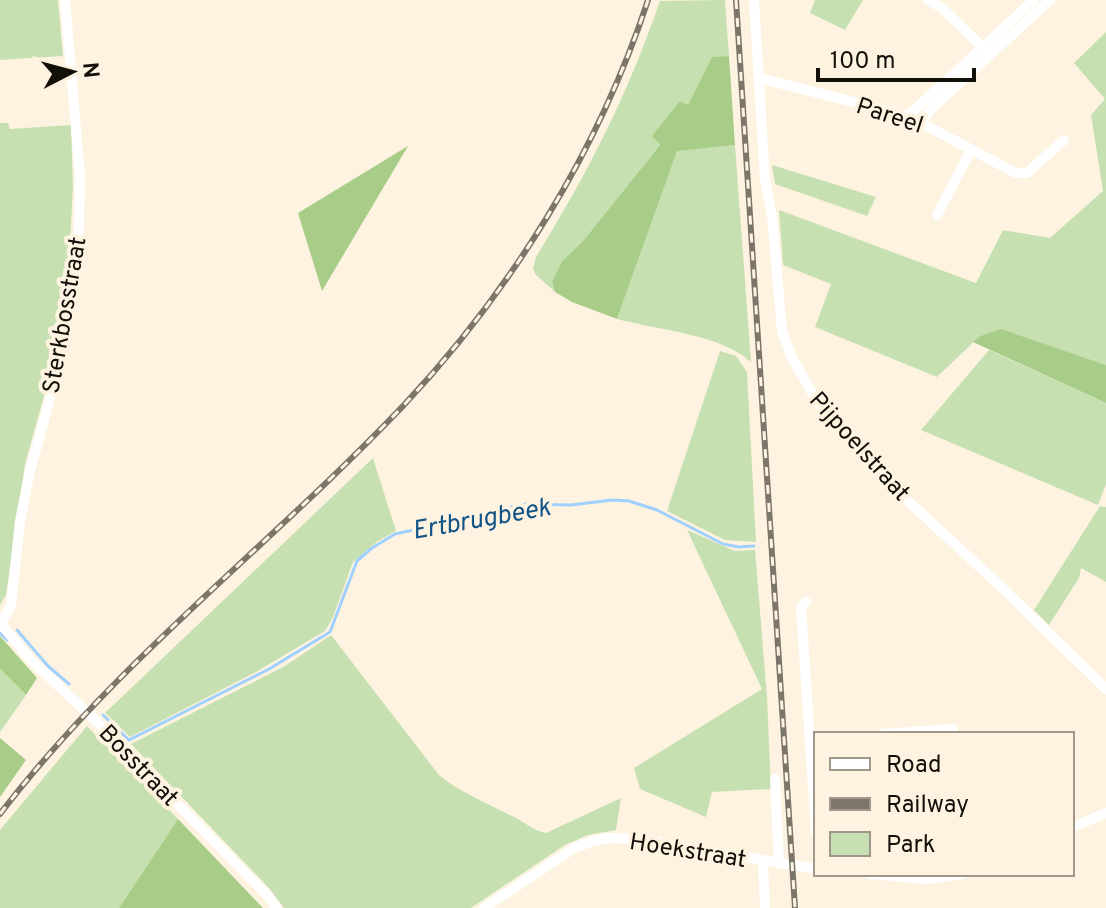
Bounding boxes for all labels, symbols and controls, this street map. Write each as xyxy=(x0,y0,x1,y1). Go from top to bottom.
north arrow xyxy=(32,32,112,112)
scale bar xyxy=(818,32,974,82)
text: 100 m xyxy=(830,47,896,77)
text: N xyxy=(75,61,104,79)
street label: Pareel xyxy=(852,92,927,142)
street label: Sterkbosstraat xyxy=(37,235,94,396)
street label: Pijpoelstraat xyxy=(802,386,916,508)
water label: Ertbrugbeek xyxy=(410,492,554,549)
street label: Bosstraat xyxy=(91,719,184,814)
legend xyxy=(814,732,1074,876)
text: Road xyxy=(886,751,942,781)
text: Railway xyxy=(886,791,969,821)
street label: Hoekstraat xyxy=(627,828,748,876)
text: Park xyxy=(886,831,936,861)

